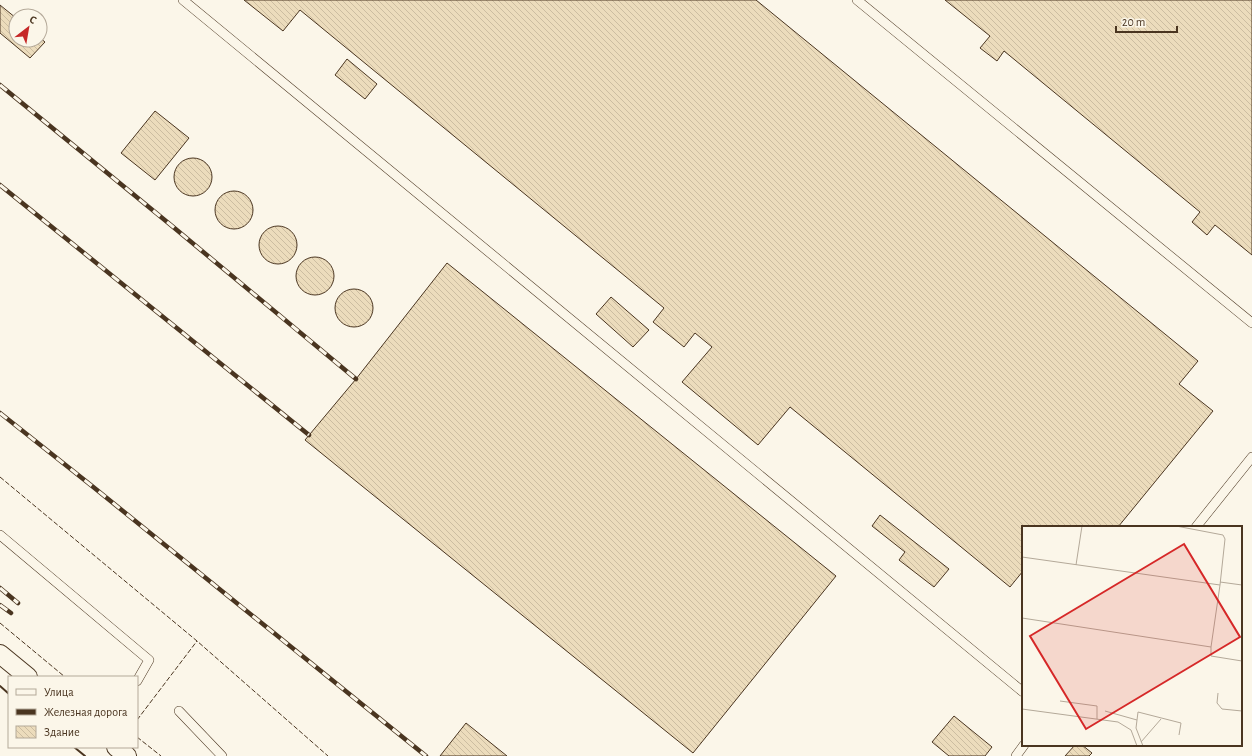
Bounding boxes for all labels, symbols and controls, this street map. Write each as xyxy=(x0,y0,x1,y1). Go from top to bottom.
north arrow xyxy=(8,8,48,48)
scale bar xyxy=(1116,8,1177,34)
text: С xyxy=(27,14,38,26)
text: 20 m xyxy=(1122,16,1145,28)
inset map xyxy=(1022,526,1242,746)
legend xyxy=(8,676,138,748)
text: Улица xyxy=(44,686,74,698)
text: Железная дорога xyxy=(44,706,128,718)
text: Здание xyxy=(44,726,80,738)

